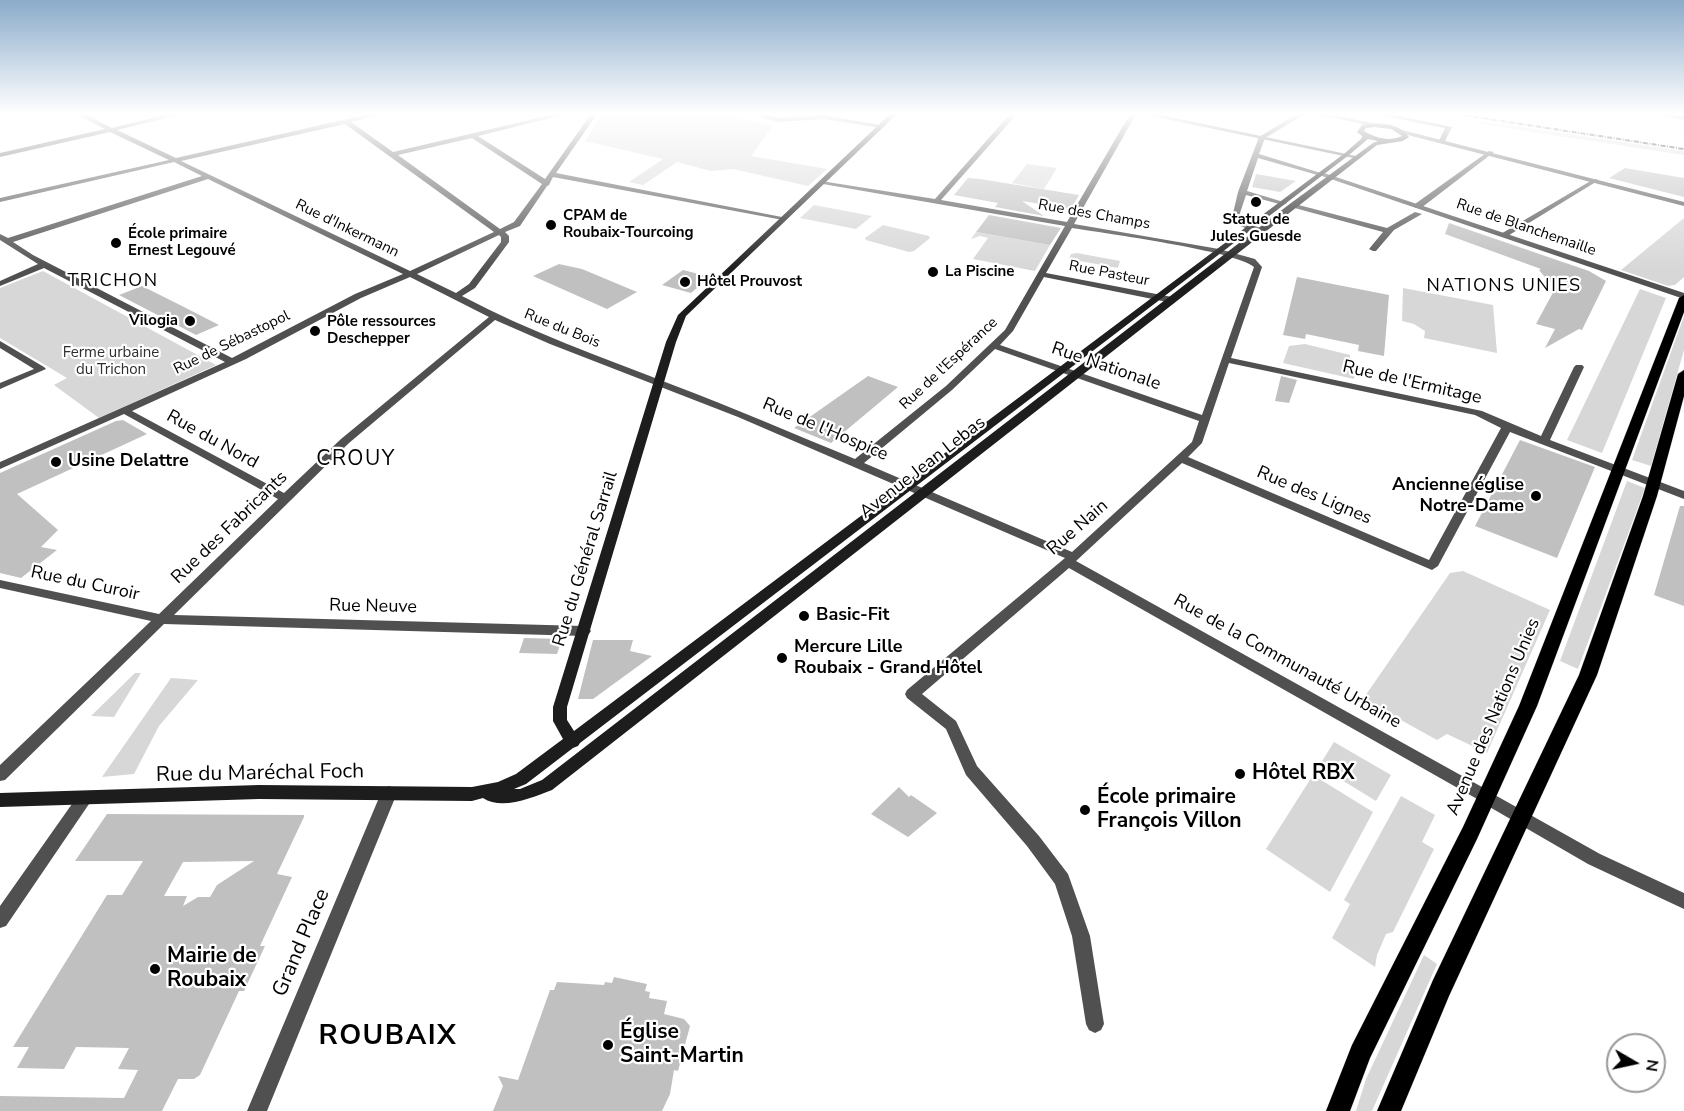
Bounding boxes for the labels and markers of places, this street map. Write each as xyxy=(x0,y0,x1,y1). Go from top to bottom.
marker: Statue de Jules Guesde xyxy=(1249,195,1263,209)
place label: CPAM de Roubaix-Tourcoing xyxy=(563,207,694,242)
place label: Statue de Jules Guesde xyxy=(1211,211,1301,246)
marker: CPAM de Roubaix-Tourcoing xyxy=(544,218,558,232)
place label: École primaire Ernest Legouvé xyxy=(128,225,236,260)
marker: École primaire Ernest Legouvé xyxy=(109,236,123,250)
place label: La Piscine xyxy=(945,263,1014,281)
marker: La Piscine xyxy=(926,265,940,279)
place label: Hôtel Prouvost xyxy=(697,273,802,291)
marker: Hôtel Prouvost xyxy=(678,275,692,289)
place label: Vilogia xyxy=(129,312,178,330)
place label: Pôle ressources Deschepper xyxy=(327,313,436,348)
marker: Vilogia xyxy=(183,314,197,328)
marker: Pôle ressources Deschepper xyxy=(308,324,322,338)
place label: Usine Delattre xyxy=(68,451,189,473)
marker: Usine Delattre xyxy=(49,455,63,469)
place label: Ancienne église Notre-Dame xyxy=(1392,475,1524,518)
marker: Ancienne église Notre-Dame xyxy=(1529,489,1543,503)
place label: Basic-Fit xyxy=(816,605,889,627)
marker: Basic-Fit xyxy=(797,609,811,623)
place label: Mercure Lille Roubaix - Grand Hôtel xyxy=(794,637,982,680)
marker: Mercure Lille Roubaix - Grand Hôtel xyxy=(775,651,789,665)
place label: Hôtel RBX xyxy=(1252,761,1355,787)
marker: Hôtel RBX xyxy=(1233,767,1247,781)
place label: École primaire François Villon xyxy=(1097,785,1242,835)
marker: École primaire François Villon xyxy=(1078,803,1092,817)
place label: Mairie de Roubaix xyxy=(167,944,257,994)
marker: Mairie de Roubaix xyxy=(148,962,162,976)
place label: Église Saint-Martin xyxy=(620,1020,744,1070)
marker: Église Saint-Martin xyxy=(601,1038,615,1052)

